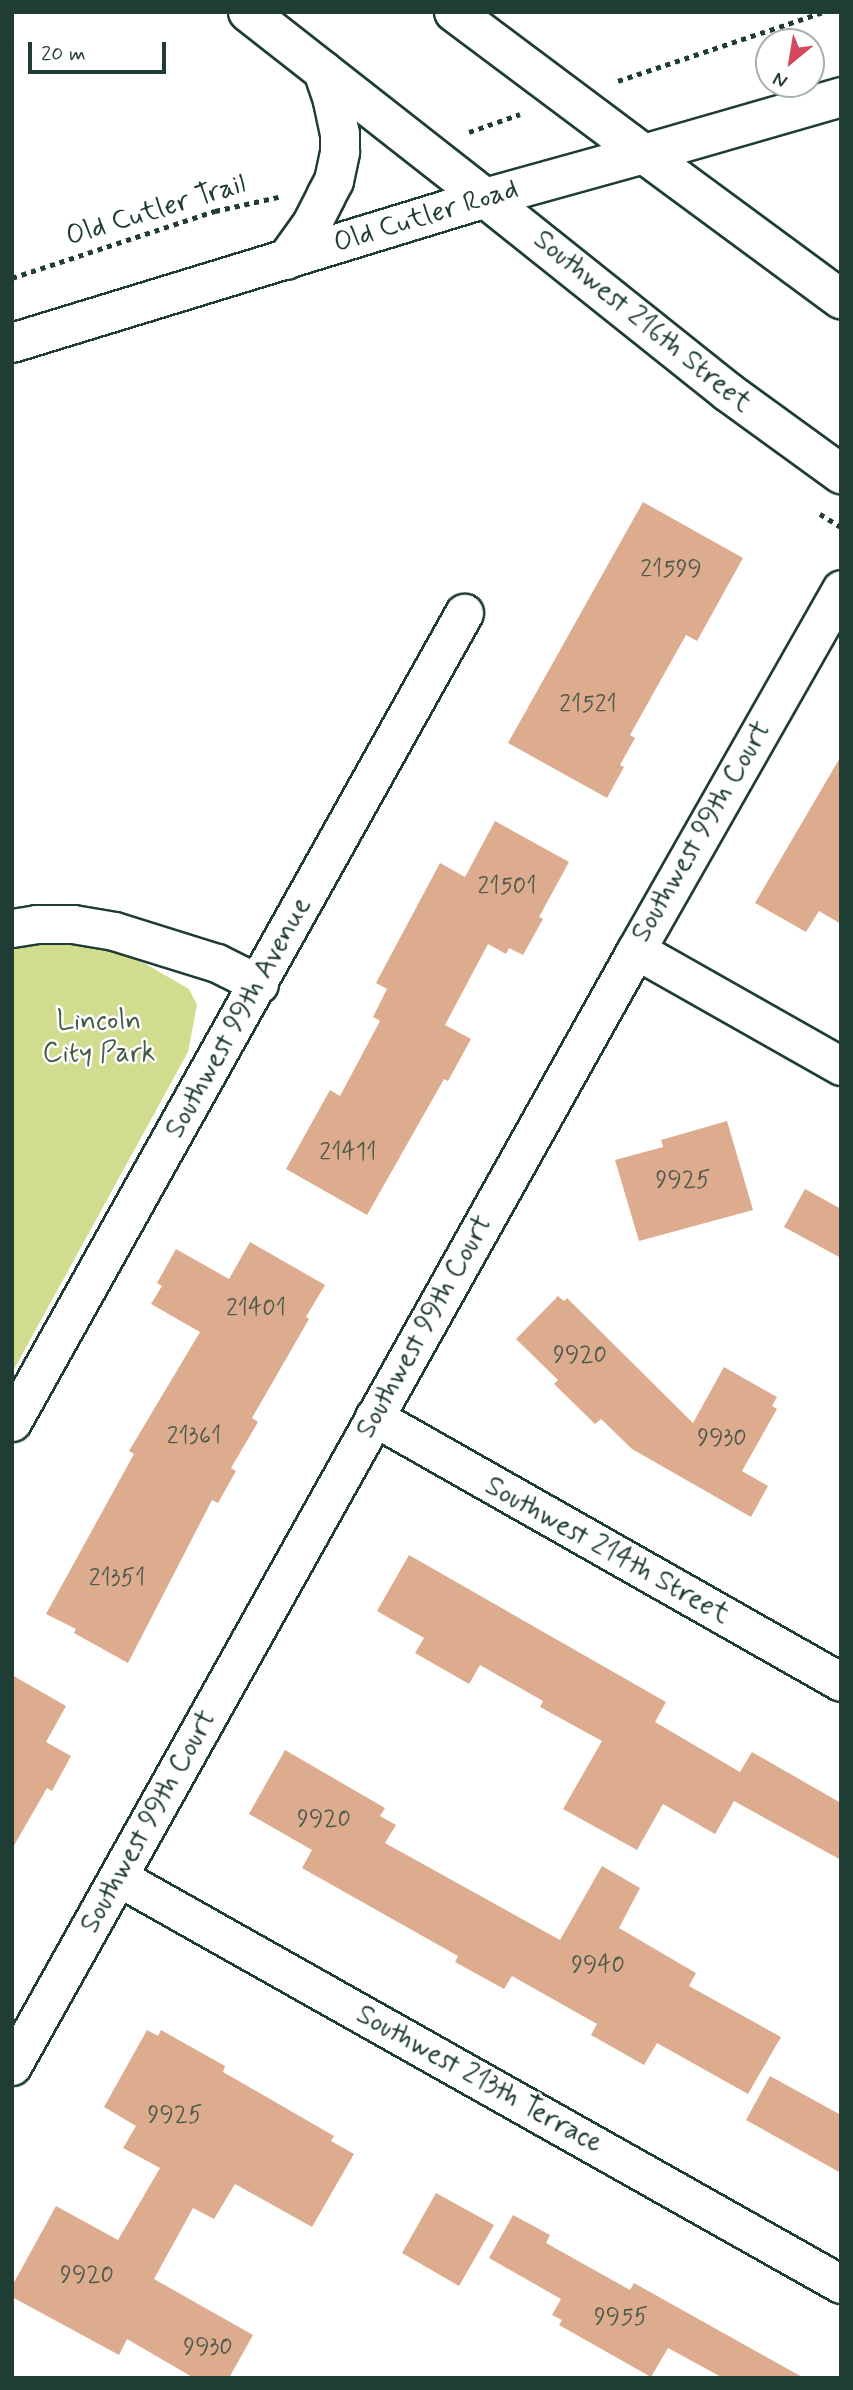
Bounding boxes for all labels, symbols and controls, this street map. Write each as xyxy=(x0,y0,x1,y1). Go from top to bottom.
scale bar xyxy=(32,28,170,72)
north arrow xyxy=(755,28,825,98)
text: 20 m xyxy=(41,40,86,68)
text: N xyxy=(769,66,792,94)
street label: Old Cutler Trail xyxy=(65,169,247,253)
street label: Old Cutler Road xyxy=(333,174,519,260)
street label: Southwest 216th Street xyxy=(526,224,758,420)
house number: 21599 xyxy=(640,556,702,584)
house number: 21521 xyxy=(559,691,617,719)
street label: Southwest 99th Court xyxy=(625,715,779,949)
house number: 21501 xyxy=(477,873,537,901)
street label: Southwest 99th Avenue xyxy=(159,892,319,1144)
park label: Lincoln City Park xyxy=(43,1005,155,1071)
house number: 21411 xyxy=(319,1139,377,1167)
house number: 9925 xyxy=(656,1167,710,1195)
street label: Southwest 99th Court xyxy=(350,1210,500,1444)
house number: 21401 xyxy=(226,1295,286,1323)
house number: 9920 xyxy=(553,1342,607,1370)
house number: 21361 xyxy=(167,1423,221,1451)
house number: 9930 xyxy=(697,1425,747,1453)
street label: Southwest 214th Street xyxy=(479,1470,735,1632)
house number: 21351 xyxy=(89,1565,145,1593)
street label: Southwest 99th Court xyxy=(74,1705,224,1939)
house number: 9920 xyxy=(297,1806,351,1834)
house number: 9940 xyxy=(571,1952,625,1980)
street label: Southwest 213th Terrace xyxy=(350,1998,608,2162)
house number: 9925 xyxy=(148,2102,202,2130)
house number: 9920 xyxy=(60,2262,114,2290)
house number: 9955 xyxy=(594,2304,648,2332)
house number: 9930 xyxy=(183,2334,233,2362)

